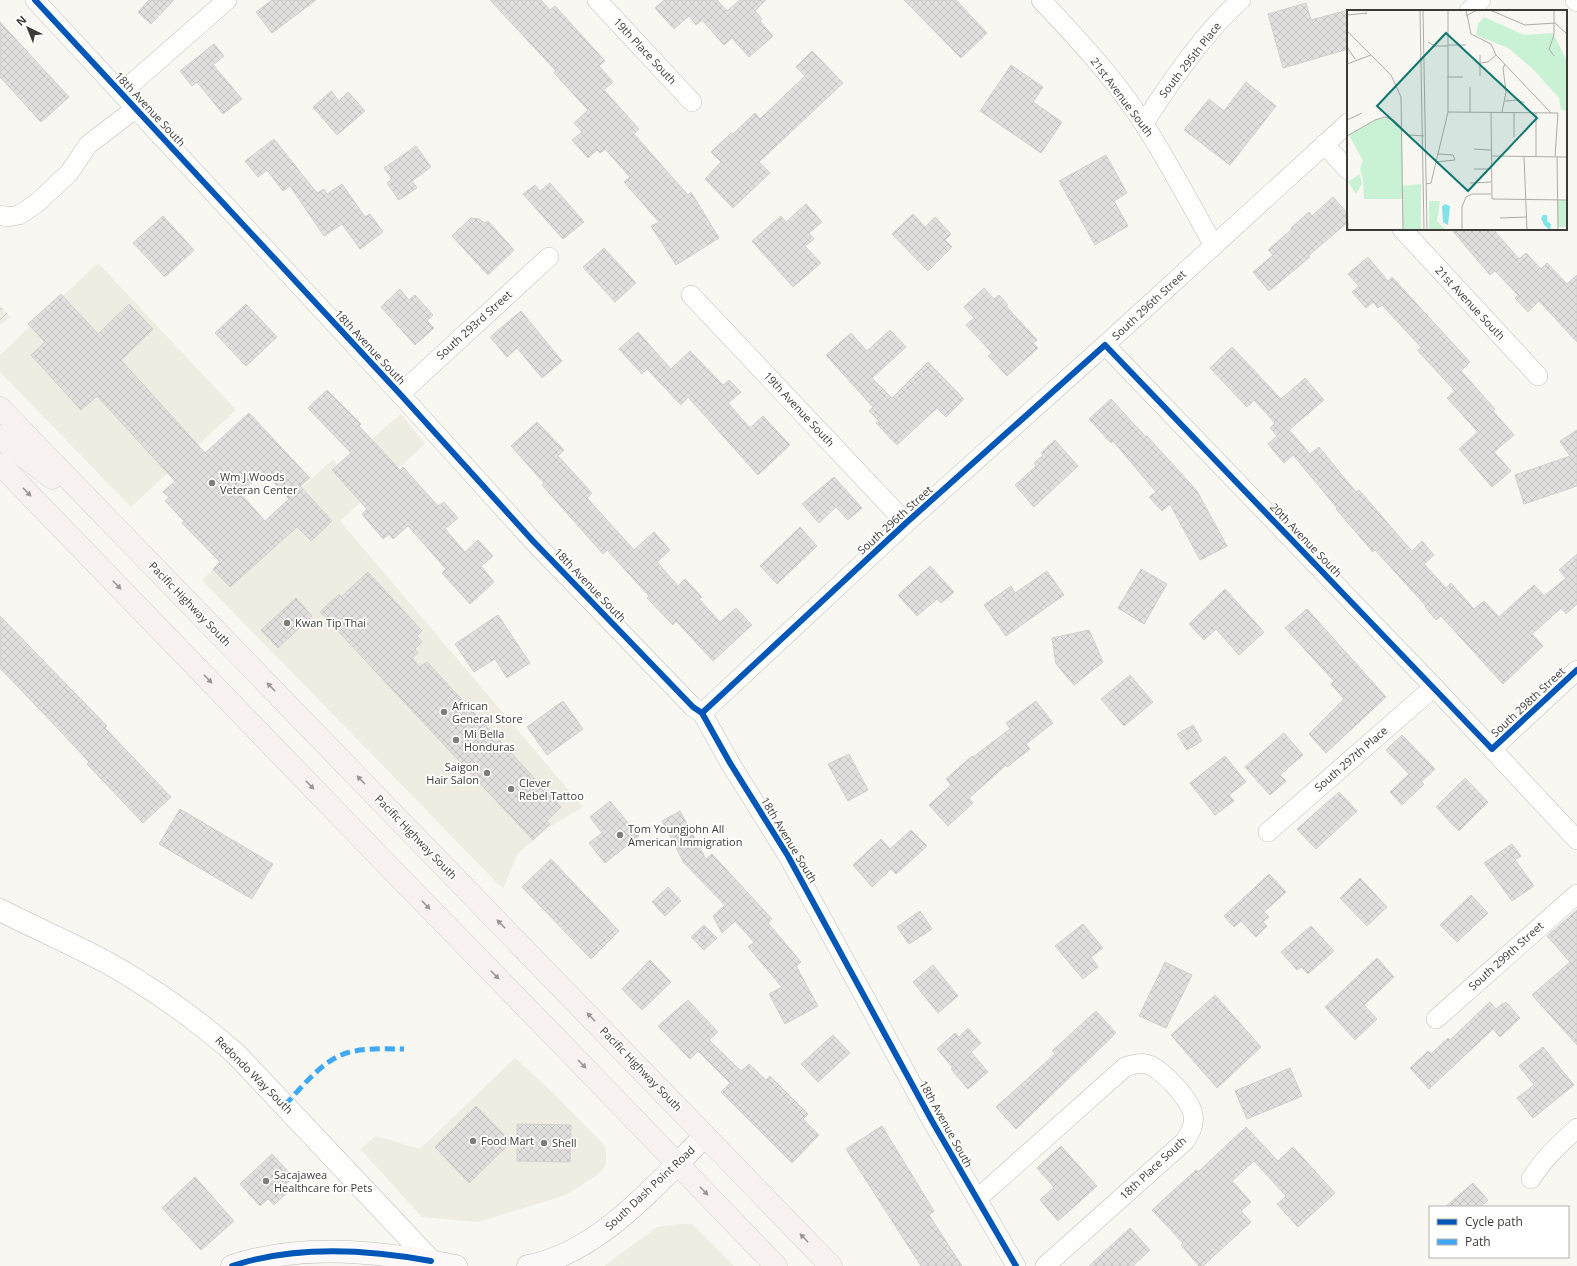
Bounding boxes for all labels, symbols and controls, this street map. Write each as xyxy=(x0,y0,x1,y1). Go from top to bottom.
north arrow xyxy=(8,8,48,48)
inset map xyxy=(1347,10,1567,230)
text: N xyxy=(12,12,29,29)
street label: 19th Place South xyxy=(611,14,680,87)
street label: South 295th Place xyxy=(1155,19,1224,101)
street label: 21st Avenue South xyxy=(1088,54,1157,139)
street label: 18th Avenue South xyxy=(112,68,189,149)
street label: 21st Avenue South xyxy=(1432,263,1509,343)
street label: South 296th Street xyxy=(1108,266,1189,343)
street label: South 293rd Street xyxy=(433,287,515,363)
street label: 18th Avenue South xyxy=(332,306,409,387)
street label: 19th Avenue South xyxy=(761,368,838,449)
place label: Wm J Woods Veteran Center xyxy=(220,469,298,497)
marker: Wm J Woods Veteran Center xyxy=(207,478,217,488)
street label: South 296th Street xyxy=(854,482,935,557)
one-way arrow xyxy=(22,487,32,497)
street label: 20th Avenue South xyxy=(1267,499,1346,580)
street label: 18th Avenue South xyxy=(551,544,630,625)
street label: Pacific Highway South xyxy=(146,558,235,649)
one-way arrow xyxy=(113,580,122,590)
place label: Kwan Tip Thai xyxy=(295,615,366,630)
marker: Kwan Tip Thai xyxy=(282,618,292,628)
street label: South 298th Street xyxy=(1487,663,1568,740)
one-way arrow xyxy=(203,674,213,684)
one-way arrow xyxy=(266,682,276,692)
place label: African General Store xyxy=(452,698,523,726)
marker: African General Store xyxy=(439,707,449,717)
street label: South 297th Place xyxy=(1311,723,1390,795)
place label: Mi Bella Honduras xyxy=(464,726,515,754)
marker: Mi Bella Honduras xyxy=(451,735,461,745)
place label: Saigon Hair Salon xyxy=(426,759,479,787)
marker: Saigon Hair Salon xyxy=(482,768,492,778)
one-way arrow xyxy=(356,775,366,785)
place label: Clever Rebel Tattoo xyxy=(519,775,584,803)
one-way arrow xyxy=(305,780,315,790)
marker: Clever Rebel Tattoo xyxy=(506,784,516,794)
street label: Pacific Highway South xyxy=(372,791,461,882)
street label: 18th Avenue South xyxy=(758,794,821,885)
place label: Tom Youngjohn All American Immigration xyxy=(628,821,742,849)
marker: Tom Youngjohn All American Immigration xyxy=(615,830,625,840)
one-way arrow xyxy=(421,900,431,910)
street label: South 299th Street xyxy=(1465,918,1546,993)
one-way arrow xyxy=(496,919,505,929)
one-way arrow xyxy=(490,970,500,980)
one-way arrow xyxy=(586,1012,596,1022)
street label: Pacific Highway South xyxy=(597,1023,686,1114)
street label: Redondo Way South xyxy=(212,1033,296,1117)
one-way arrow xyxy=(577,1059,587,1069)
street label: 18th Avenue South xyxy=(916,1078,977,1170)
place label: Food Mart xyxy=(481,1133,534,1148)
street label: 18th Place South xyxy=(1116,1133,1189,1202)
place label: Shell xyxy=(552,1135,577,1150)
marker: Food Mart xyxy=(468,1136,478,1146)
marker: Shell xyxy=(539,1138,549,1148)
street label: South Dash Point Road xyxy=(602,1142,698,1233)
place label: Sacajawea Healthcare for Pets xyxy=(274,1167,372,1195)
marker: Sacajawea Healthcare for Pets xyxy=(261,1176,271,1186)
one-way arrow xyxy=(700,1186,709,1196)
legend xyxy=(1429,1206,1569,1258)
text: Cycle path xyxy=(1465,1213,1523,1230)
one-way arrow xyxy=(799,1233,809,1243)
text: Path xyxy=(1465,1233,1491,1250)

